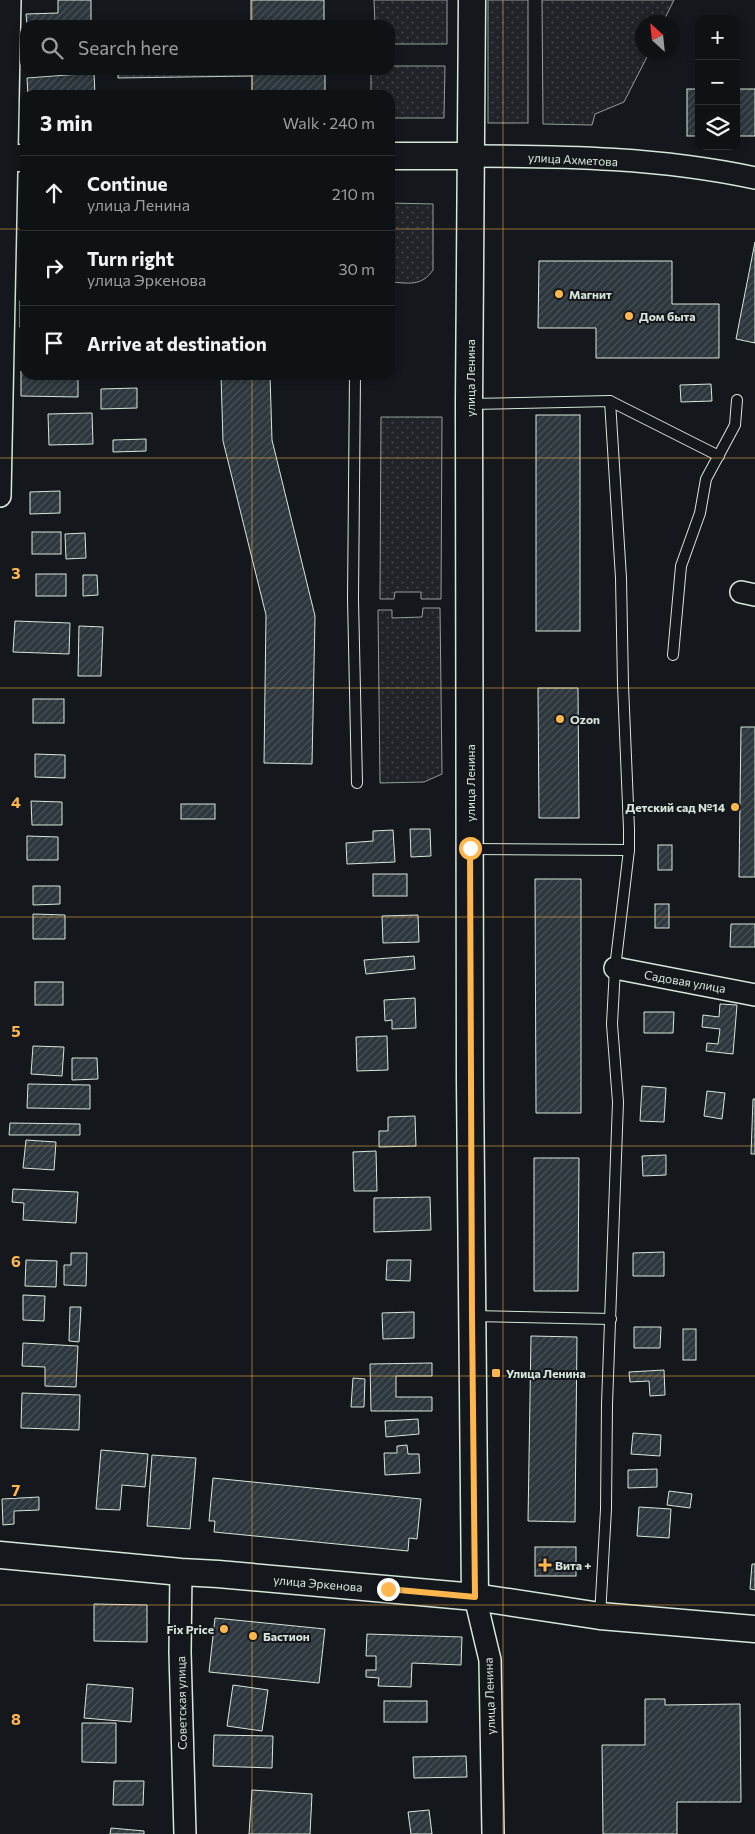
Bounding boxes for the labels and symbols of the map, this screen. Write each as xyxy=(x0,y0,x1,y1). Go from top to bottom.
north arrow xyxy=(635,15,680,60)
street label: улица Ахметова xyxy=(528,150,618,168)
place label: Магнит xyxy=(569,287,612,301)
marker: Магнит xyxy=(553,288,565,300)
place label: Дом быта xyxy=(639,309,696,323)
marker: Дом быта xyxy=(623,310,635,322)
street label: улица Ленина xyxy=(463,339,477,417)
text: 3 xyxy=(11,563,21,582)
place label: Ozon xyxy=(570,712,600,726)
marker: Ozon xyxy=(554,713,566,725)
street label: улица Ленина xyxy=(463,744,477,822)
text: 4 xyxy=(11,792,21,811)
place label: Детский сад №14 xyxy=(626,800,726,814)
marker: Детский сад №14 xyxy=(729,801,741,813)
route start xyxy=(459,837,482,860)
street label: Садовая улица xyxy=(643,967,727,995)
text: 5 xyxy=(11,1021,21,1040)
text: 6 xyxy=(11,1251,21,1270)
place label: Улица Ленина xyxy=(506,1366,586,1380)
marker: Улица Ленина xyxy=(490,1367,502,1379)
text: 7 xyxy=(12,1480,21,1499)
place label: Вита + xyxy=(555,1558,591,1572)
marker: Вита + xyxy=(539,1559,551,1571)
street label: улица Эркенова xyxy=(273,1572,363,1594)
route end xyxy=(377,1578,400,1601)
place label: Fix Price xyxy=(166,1622,214,1636)
marker: Fix Price xyxy=(218,1623,230,1635)
place label: Бастион xyxy=(263,1629,310,1643)
marker: Бастион xyxy=(247,1630,259,1642)
street label: Советская улица xyxy=(173,1656,189,1750)
street label: улица Ленина xyxy=(481,1657,497,1735)
text: 8 xyxy=(11,1709,21,1728)

